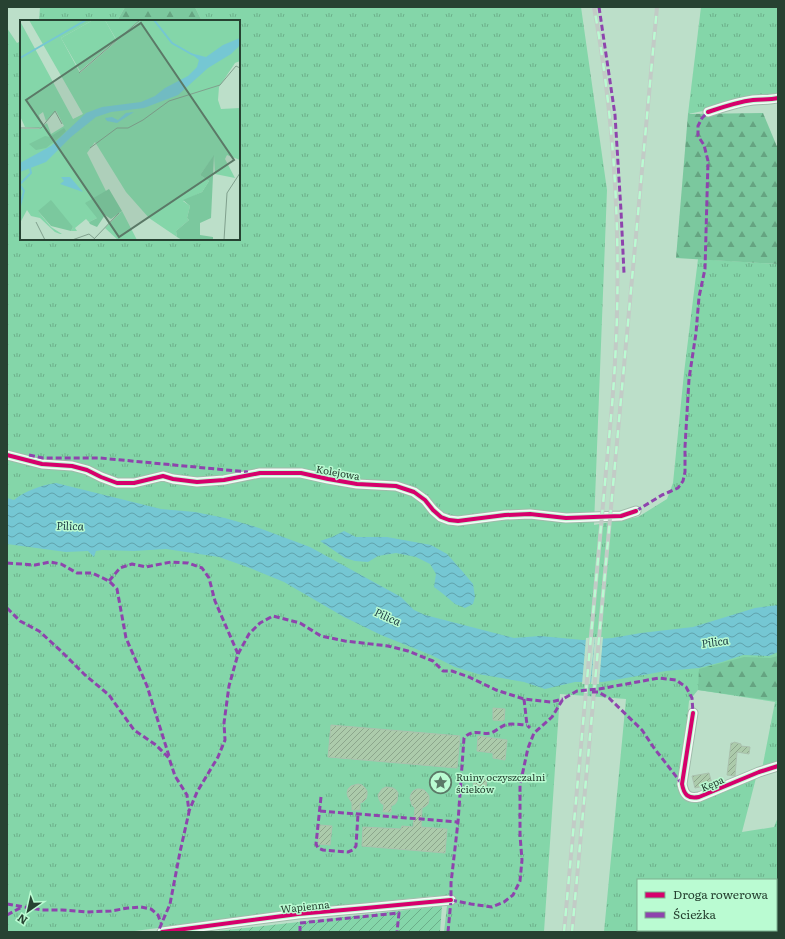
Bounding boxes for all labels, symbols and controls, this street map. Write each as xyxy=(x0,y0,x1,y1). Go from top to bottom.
inset map xyxy=(20,20,240,240)
street label: Kolejowa xyxy=(315,461,362,483)
water label: Pilica xyxy=(56,517,85,533)
water label: Pilica xyxy=(372,603,404,629)
water label: Pilica xyxy=(700,631,730,651)
place icon: Ruiny oczyszczalni ścieków xyxy=(428,769,454,795)
place label: Ruiny oczyszczalni ścieków xyxy=(456,769,546,796)
street label: Kępa xyxy=(698,771,727,795)
legend xyxy=(637,879,777,931)
text: Droga rowerowa xyxy=(673,885,769,903)
north arrow xyxy=(8,891,48,931)
street label: Wapienna xyxy=(280,896,331,916)
text: Ścieżka xyxy=(673,905,716,923)
text: N xyxy=(14,911,30,929)

